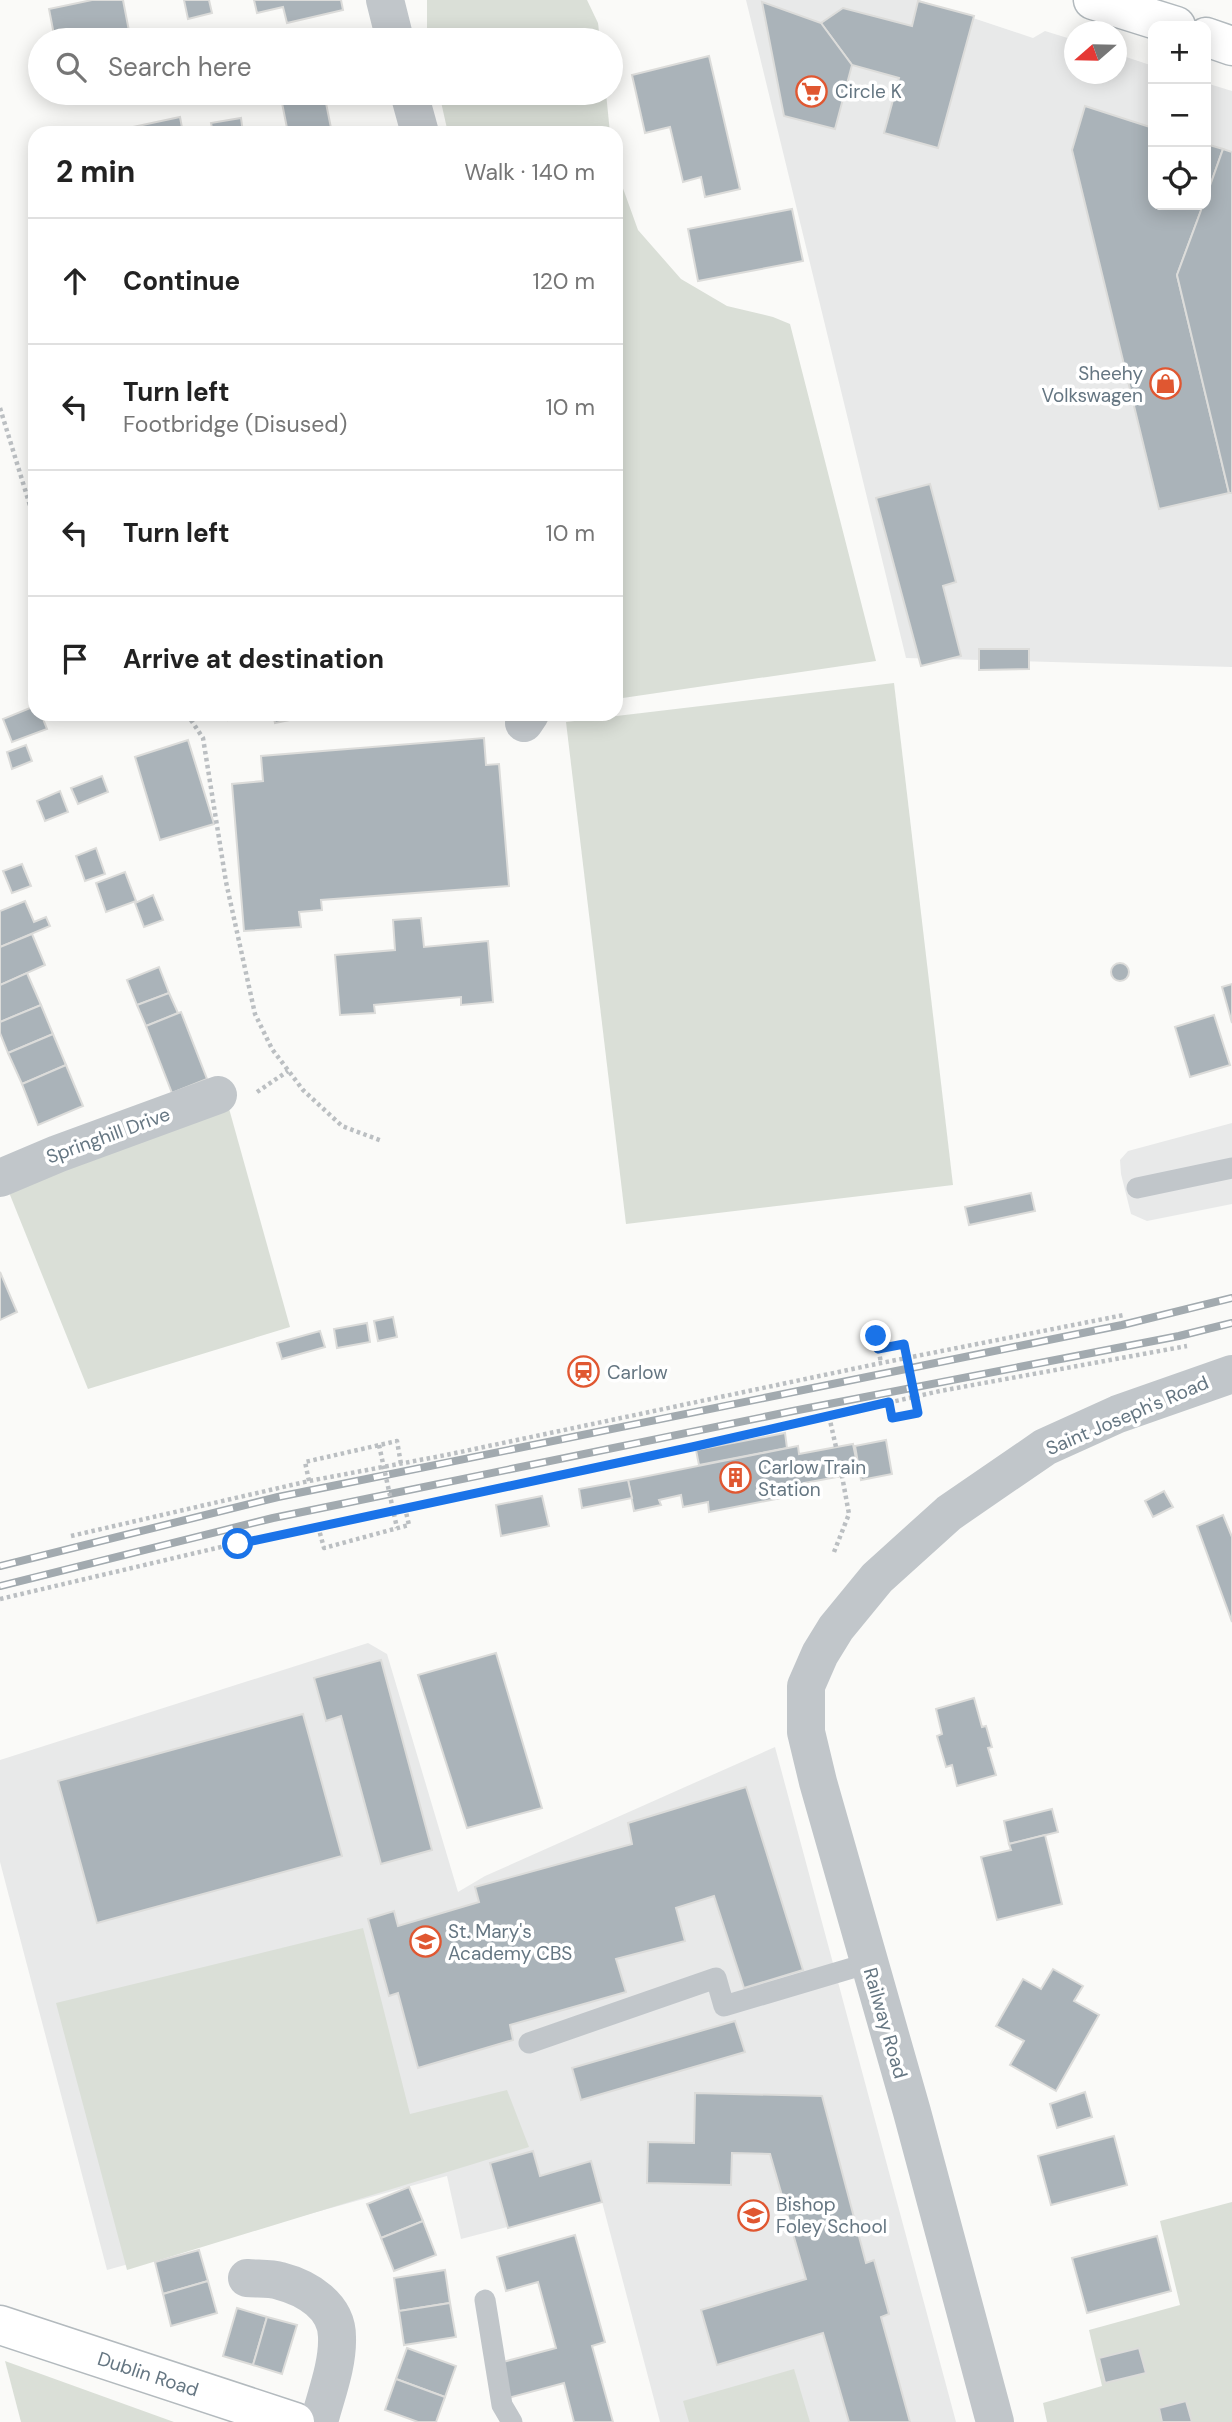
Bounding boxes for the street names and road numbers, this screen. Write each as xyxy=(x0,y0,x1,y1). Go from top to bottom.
street label: Springhill Drive xyxy=(43,1101,174,1169)
street label: Saint Joseph's Road xyxy=(1042,1370,1212,1461)
street label: Railway Road xyxy=(858,1965,913,2081)
street label: Dublin Road xyxy=(94,2346,202,2402)

